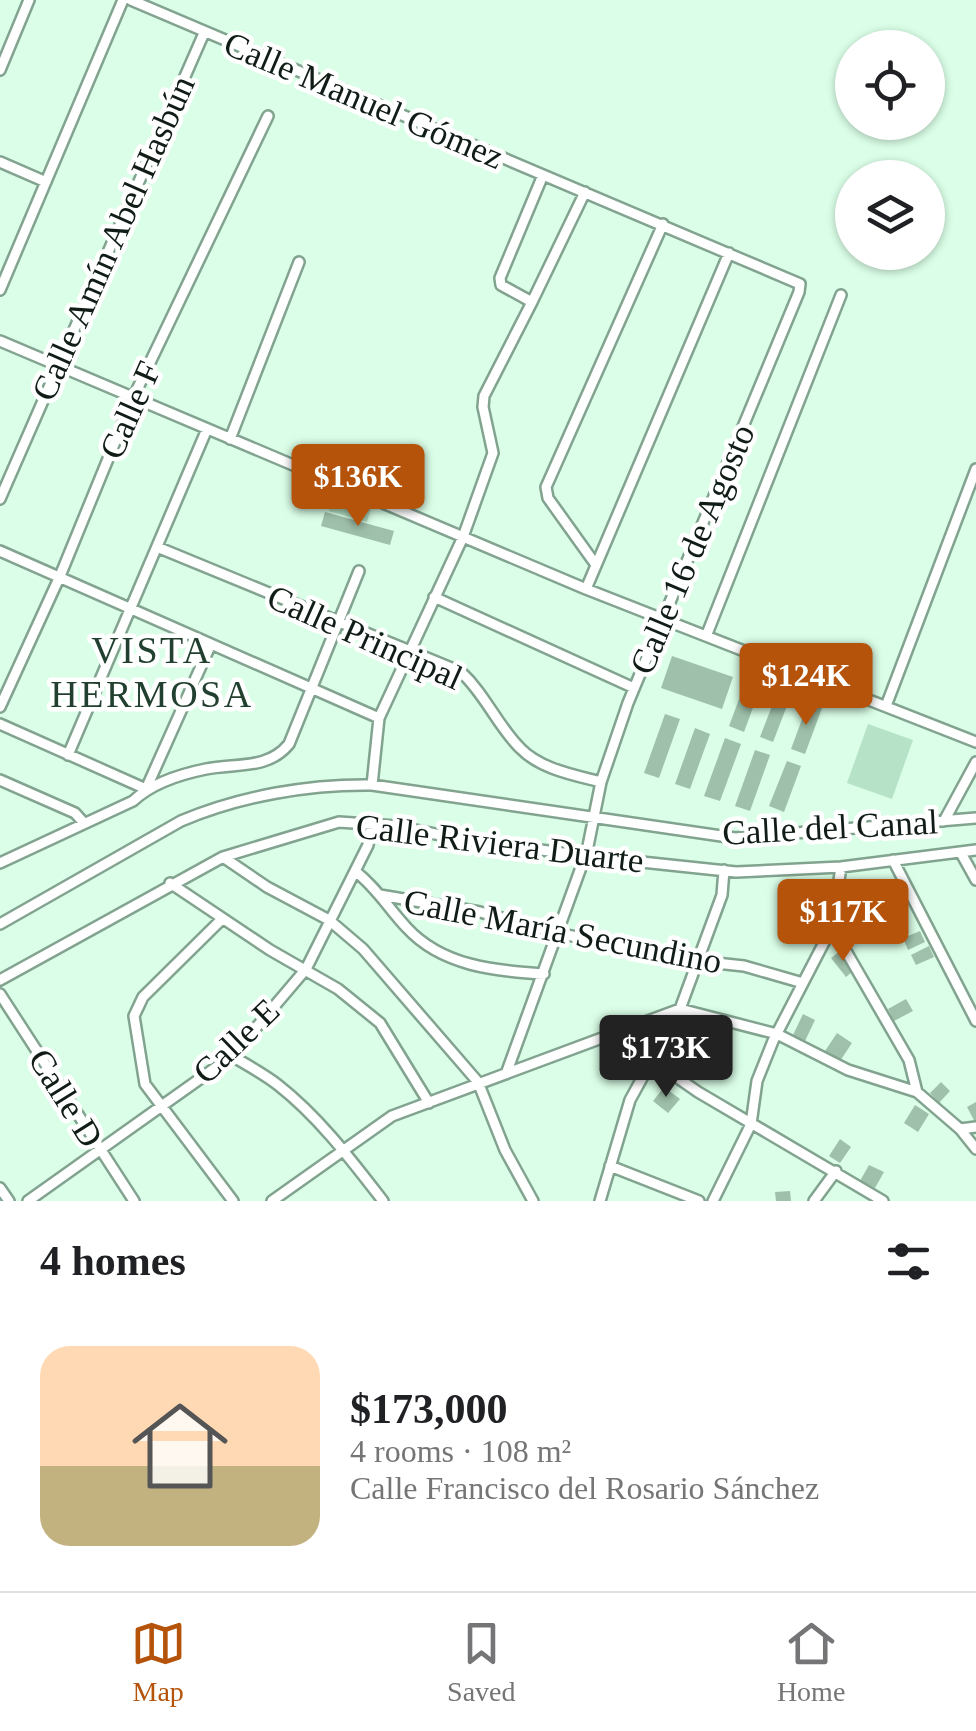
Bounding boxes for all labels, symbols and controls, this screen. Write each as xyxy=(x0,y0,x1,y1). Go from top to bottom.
street label: Calle Manuel Gómez xyxy=(218,24,509,177)
map controls xyxy=(835,30,945,270)
button: locate xyxy=(835,30,945,140)
street label: Calle Amín Abel Hasbún xyxy=(24,70,203,406)
button: layers xyxy=(835,160,945,270)
street label: Calle F xyxy=(92,356,169,465)
street label: Calle 16 de Agosto xyxy=(622,419,763,680)
pin: $136K xyxy=(288,444,428,529)
text: $136K xyxy=(314,458,402,494)
street label: Calle Principal xyxy=(261,577,468,698)
district label: VISTA HERMOSA xyxy=(50,629,254,715)
pin: $124K xyxy=(736,643,876,728)
text: $124K xyxy=(762,657,850,693)
street label: Calle del Canal xyxy=(721,802,939,853)
street label: Calle Riviera Duarte xyxy=(354,806,646,880)
pin: $117K xyxy=(773,879,913,964)
street label: Calle María Secundino xyxy=(401,882,725,981)
text: $117K xyxy=(799,893,887,929)
street label: Calle E xyxy=(185,991,287,1092)
pin: $173K xyxy=(596,1015,736,1100)
text: $173K xyxy=(622,1029,710,1065)
street label: Calle D xyxy=(20,1042,111,1154)
icon: filters xyxy=(881,1234,936,1289)
text: 4 homes xyxy=(40,1238,186,1284)
icon: home xyxy=(120,1386,240,1506)
text: $173,000 xyxy=(350,1386,508,1432)
text: 4 rooms · 108 m² xyxy=(350,1433,571,1469)
text: Calle Francisco del Rosario Sánchez xyxy=(350,1470,819,1506)
tab: Map xyxy=(131,1616,186,1708)
tab: Saved xyxy=(447,1616,516,1708)
tab: Home xyxy=(777,1616,845,1708)

